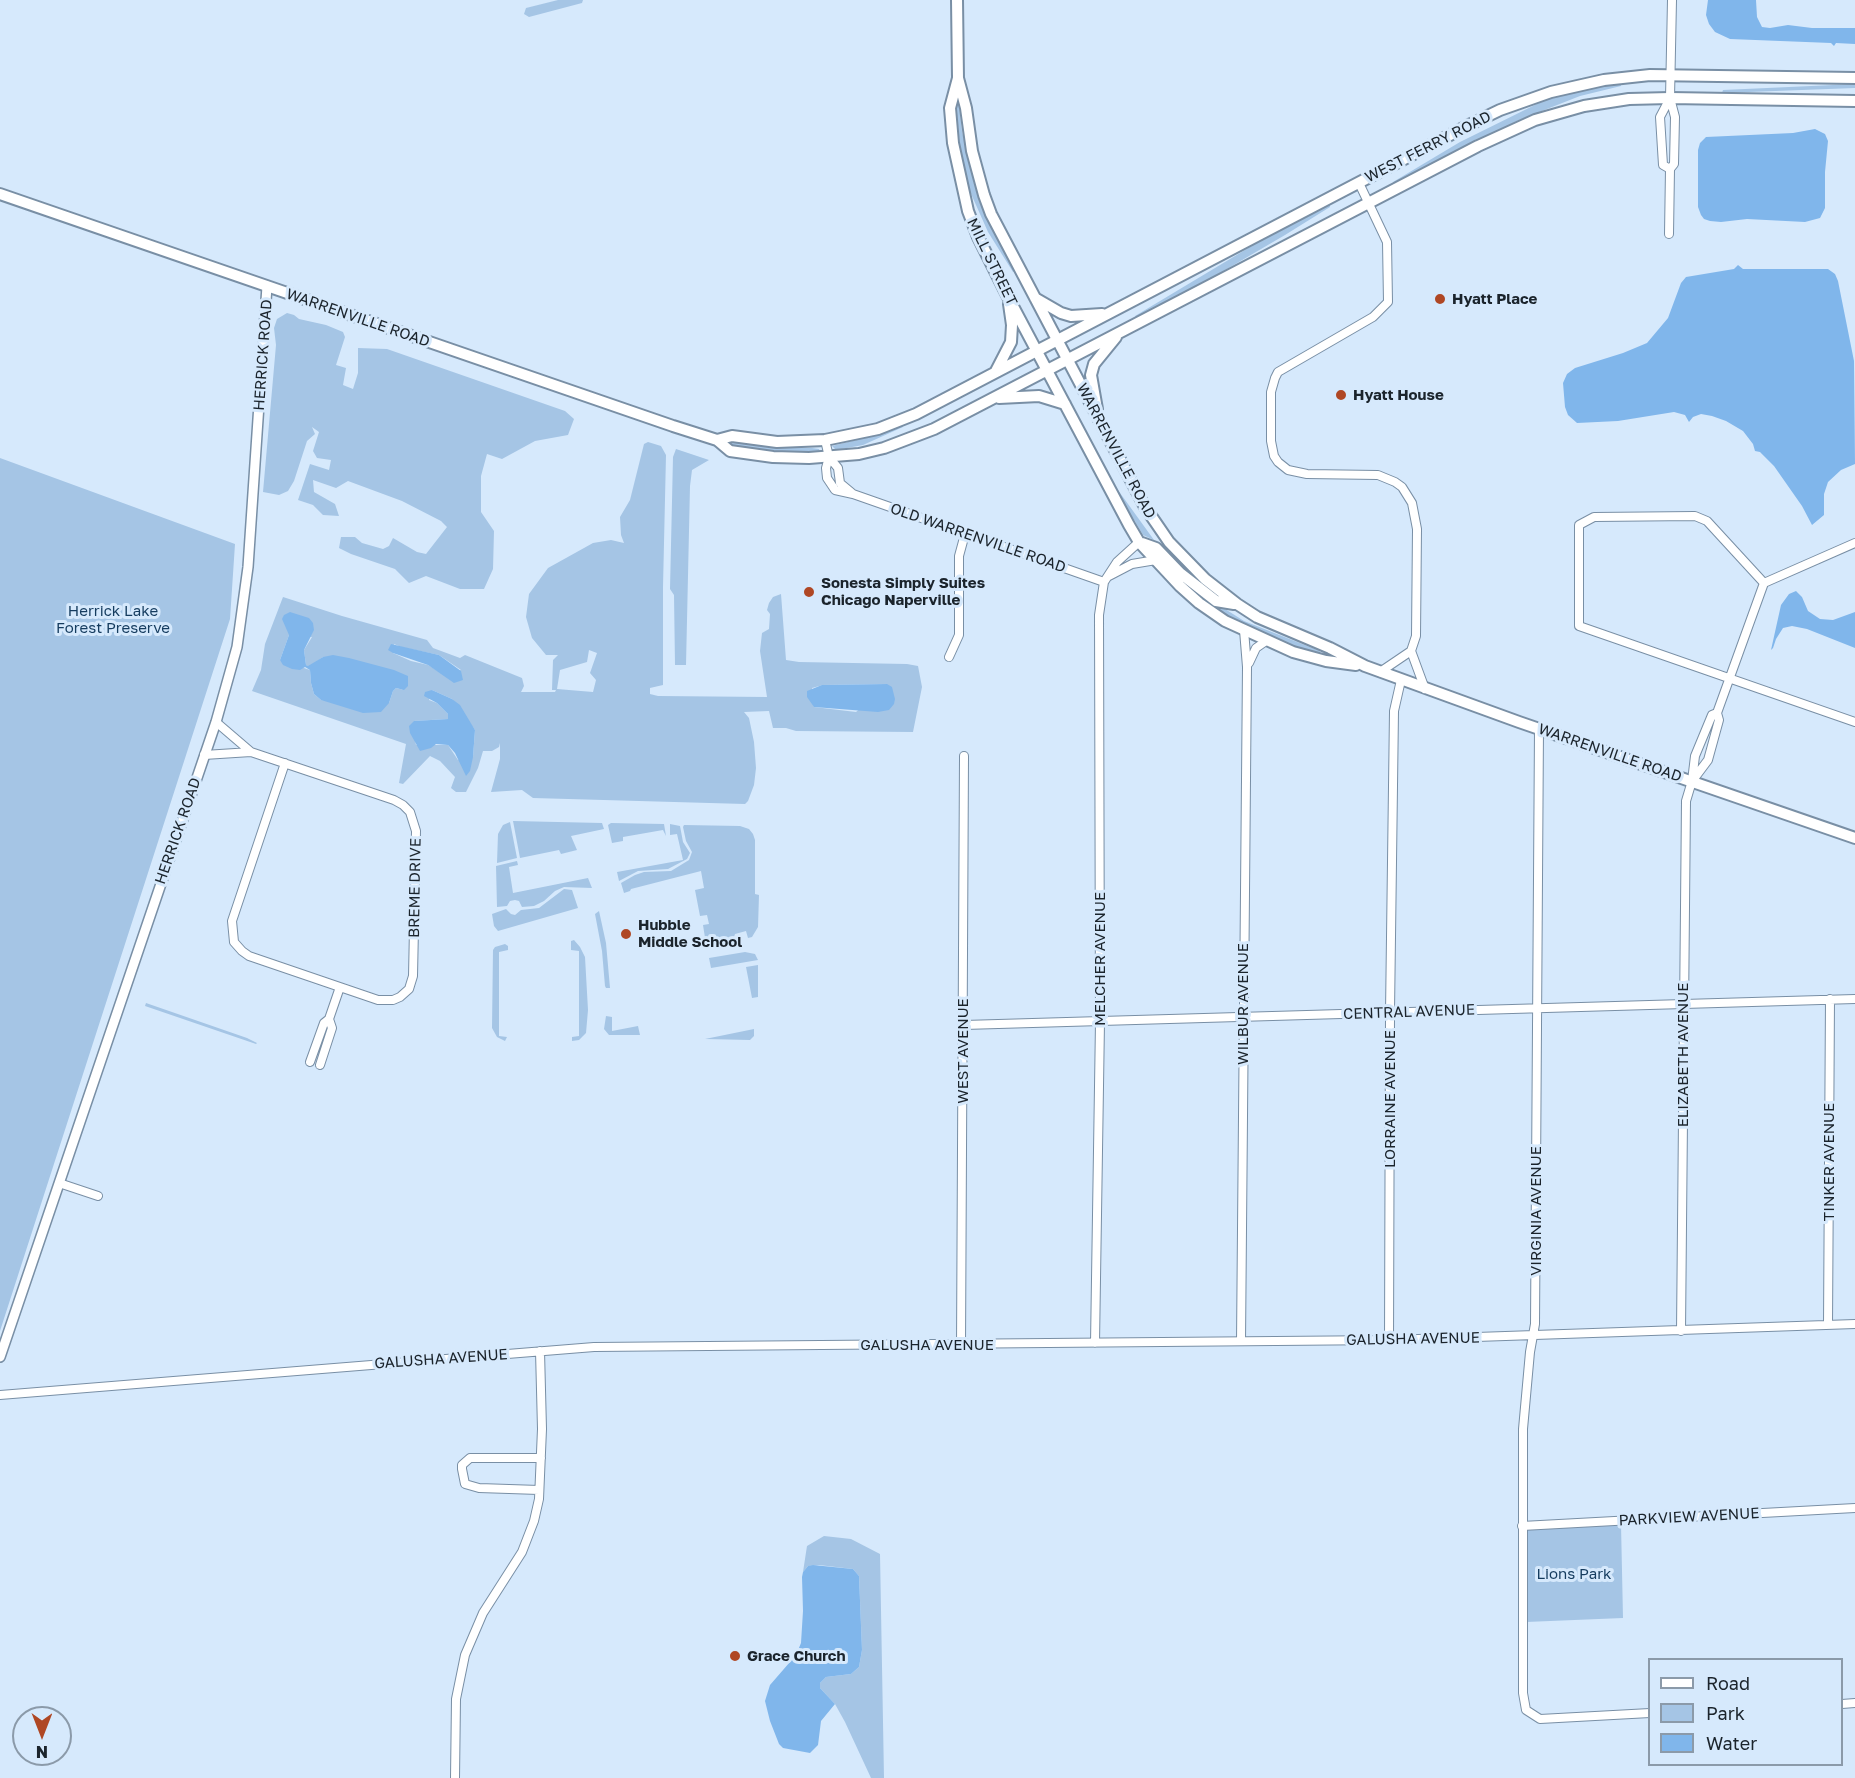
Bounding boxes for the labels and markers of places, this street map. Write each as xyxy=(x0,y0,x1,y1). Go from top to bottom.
place label: Hyatt Place xyxy=(1452,290,1537,308)
marker: Hyatt Place xyxy=(1433,292,1447,306)
place label: Hyatt House xyxy=(1353,386,1444,404)
marker: Hyatt House xyxy=(1334,388,1348,402)
place label: Sonesta Simply Suites Chicago Naperville xyxy=(821,574,985,609)
marker: Sonesta Simply Suites Chicago Naperville xyxy=(802,585,816,599)
place label: Hubble Middle School xyxy=(638,916,742,951)
marker: Hubble Middle School xyxy=(619,927,633,941)
place label: Grace Church xyxy=(747,1647,846,1665)
marker: Grace Church xyxy=(728,1649,742,1663)

